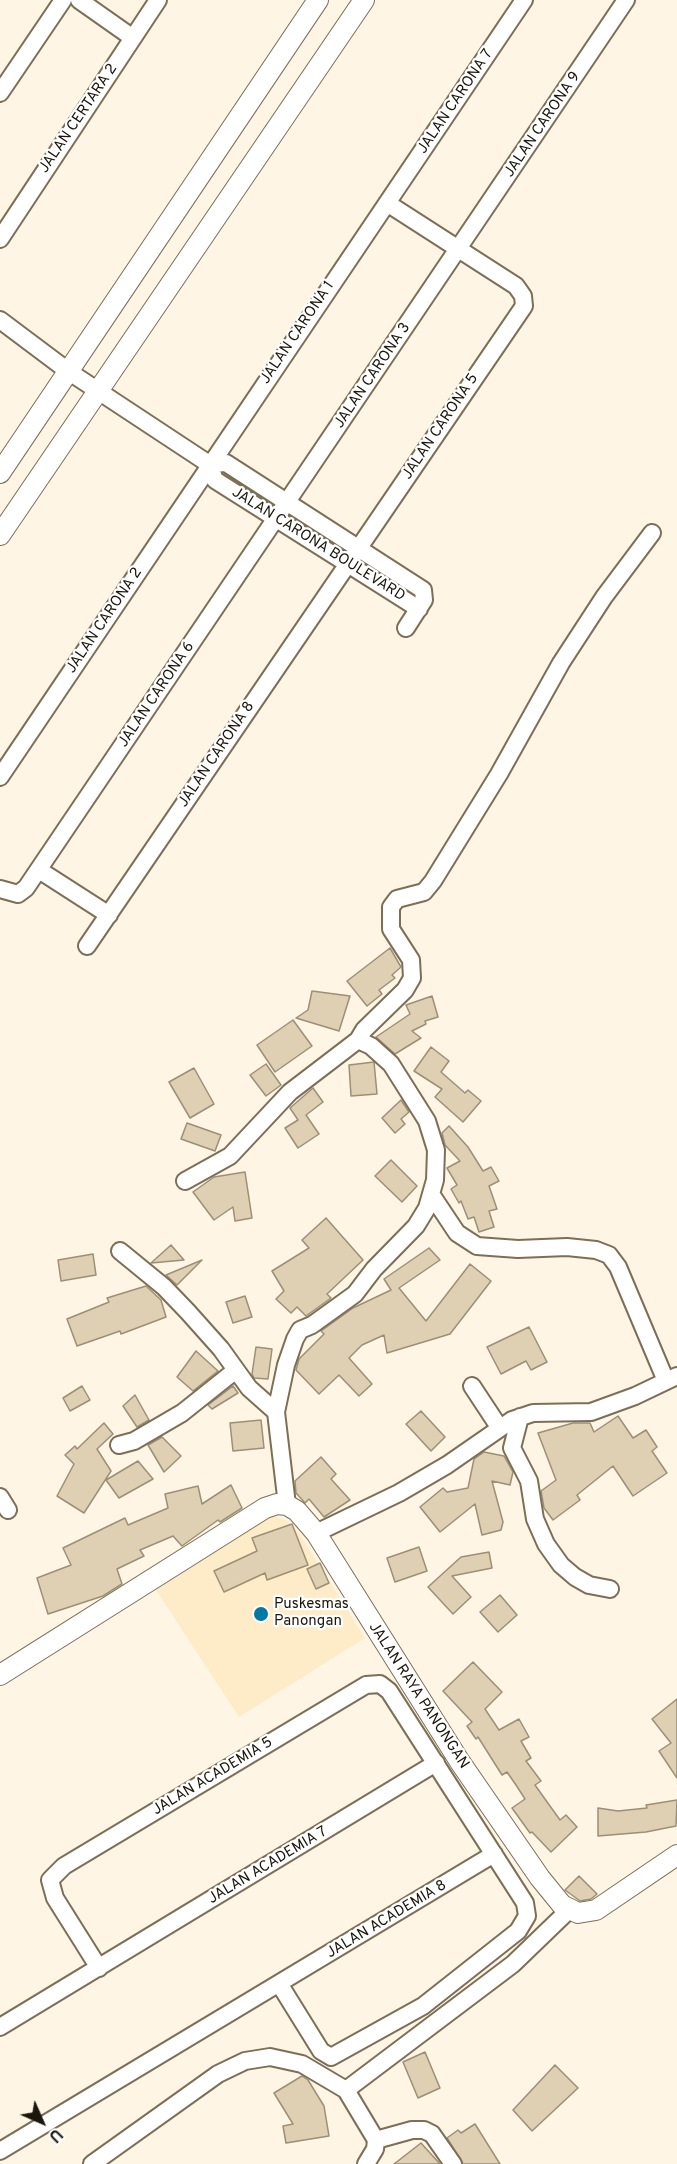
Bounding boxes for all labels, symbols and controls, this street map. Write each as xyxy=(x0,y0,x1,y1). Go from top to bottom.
street label: JALAN CARONA 7 xyxy=(414,46,498,158)
street label: JALAN CERTARA 2 xyxy=(36,61,122,177)
street label: JALAN CARONA 9 xyxy=(501,69,585,181)
street label: JALAN CARONA 1 xyxy=(257,278,339,388)
street label: JALAN CARONA 3 xyxy=(331,320,415,432)
street label: JALAN CARONA 5 xyxy=(399,371,483,483)
street label: JALAN CARONA BOULEVARD xyxy=(228,484,408,606)
street label: JALAN CARONA 2 xyxy=(63,565,147,677)
street label: JALAN CARONA 6 xyxy=(115,639,199,751)
street label: JALAN CARONA 8 xyxy=(175,699,259,811)
place label: Puskesmas Panongan xyxy=(274,1596,349,1631)
marker: Puskesmas Panongan xyxy=(252,1605,270,1623)
street label: JALAN RAYA PANONGAN xyxy=(364,1619,472,1773)
street label: JALAN ACADEMIA 5 xyxy=(150,1734,276,1820)
street label: JALAN ACADEMIA 7 xyxy=(205,1823,331,1909)
street label: JALAN ACADEMIA 8 xyxy=(324,1877,450,1963)
north arrow xyxy=(12,2092,72,2152)
text: U xyxy=(44,2124,66,2146)

